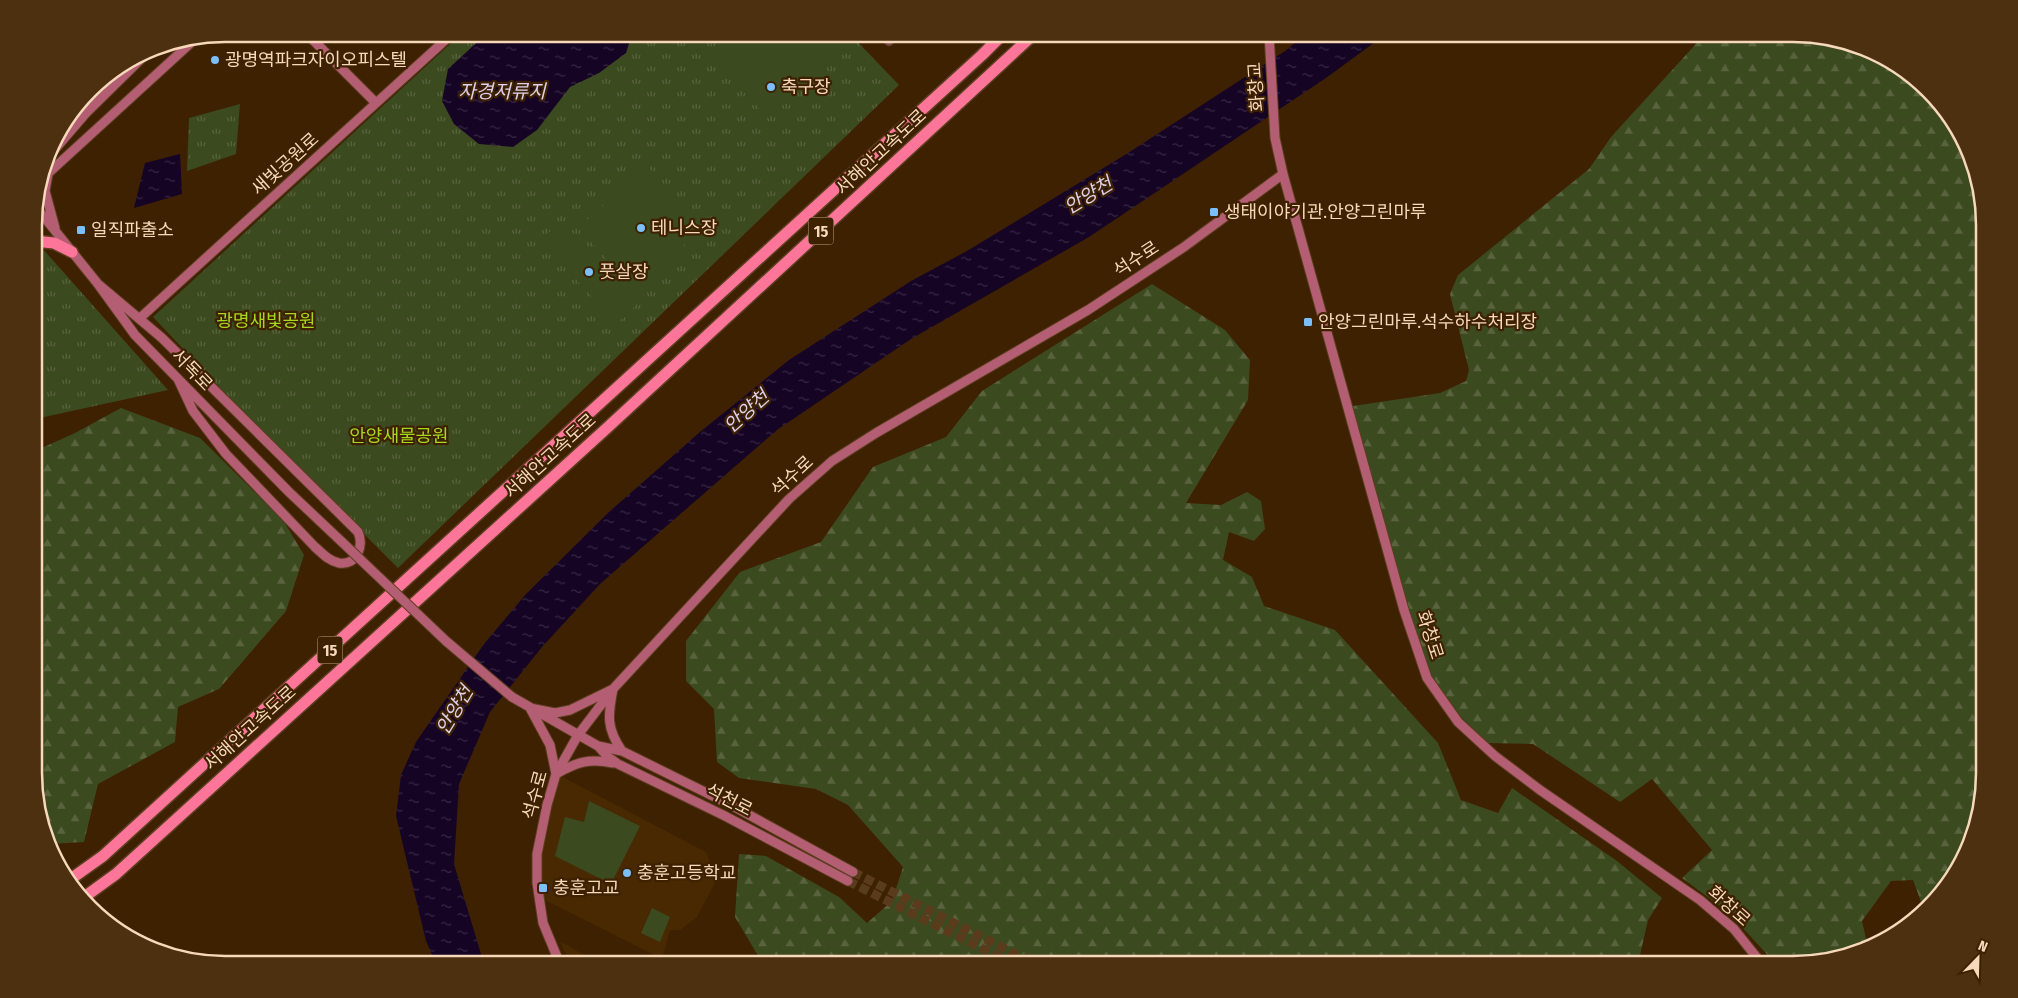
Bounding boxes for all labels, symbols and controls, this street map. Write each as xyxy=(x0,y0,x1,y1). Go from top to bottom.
place label: 광명역파크자이오피스텔 xyxy=(225,49,407,71)
marker: 광명역파크자이오피스텔 xyxy=(209,54,221,66)
street label: 화창교 xyxy=(1243,61,1269,113)
place label: 축구장 xyxy=(781,76,831,98)
water label: 자경저류지 xyxy=(458,80,547,103)
marker: 축구장 xyxy=(765,81,777,93)
street label: 서해안고속도로 xyxy=(831,104,931,200)
street label: 새빛공원로 xyxy=(247,128,323,200)
water label: 안양천 xyxy=(1060,171,1118,219)
place label: 생태이야기관.안양그린마루 xyxy=(1224,201,1427,223)
marker: 생태이야기관.안양그린마루 xyxy=(1208,206,1220,218)
place label: 테니스장 xyxy=(651,217,717,239)
road number: 15 xyxy=(808,218,834,245)
place label: 일직파출소 xyxy=(91,219,174,241)
marker: 테니스장 xyxy=(635,222,647,234)
marker: 일직파출소 xyxy=(75,224,87,236)
street label: 석수로 xyxy=(1109,236,1163,282)
place label: 풋살장 xyxy=(599,261,649,283)
marker: 풋살장 xyxy=(583,266,595,278)
park label: 광명새빛공원 xyxy=(216,310,316,332)
place label: 안양그린마루.석수하수처리장 xyxy=(1318,311,1537,333)
marker: 안양그린마루.석수하수처리장 xyxy=(1302,316,1314,328)
street label: 서독로 xyxy=(167,344,217,396)
water label: 안양천 xyxy=(719,384,775,437)
street label: 서해안고속도로 xyxy=(500,409,600,503)
park label: 안양새물공원 xyxy=(349,425,449,447)
street label: 석수로 xyxy=(766,451,818,501)
street label: 화창로 xyxy=(1412,608,1448,662)
road number: 15 xyxy=(318,636,342,664)
street label: 서해안고속도로 xyxy=(200,681,300,775)
water label: 안양천 xyxy=(431,681,479,739)
street label: 석수로 xyxy=(518,768,552,822)
street label: 석천로 xyxy=(702,779,756,821)
place label: 충훈고등학교 xyxy=(637,862,736,884)
marker: 충훈고등학교 xyxy=(621,867,633,879)
place label: 충훈고교 xyxy=(553,877,619,899)
street label: 화창로 xyxy=(1703,881,1755,931)
marker: 충훈고교 xyxy=(537,882,549,894)
north arrow xyxy=(1953,933,2003,983)
text: N xyxy=(1976,937,1990,956)

